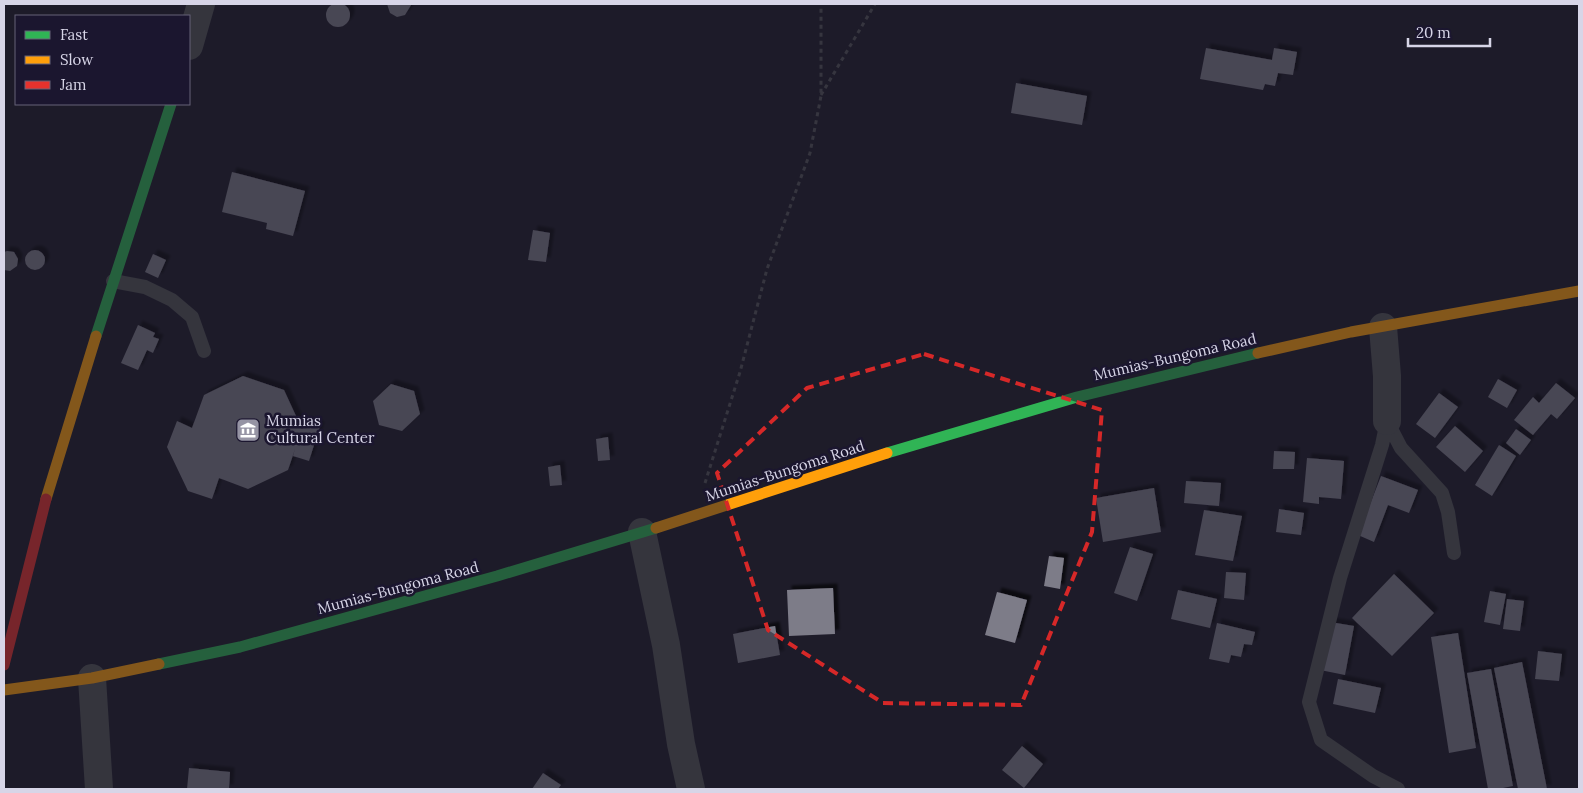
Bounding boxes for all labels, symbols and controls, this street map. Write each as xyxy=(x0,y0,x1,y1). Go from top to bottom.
legend xyxy=(15,15,190,105)
scale bar xyxy=(1408,15,1490,47)
text: 20 m xyxy=(1416,23,1451,42)
text: Fast xyxy=(60,25,88,44)
text: Slow xyxy=(60,50,93,69)
text: Jam xyxy=(59,75,87,94)
street label: Mumias-Bungoma Road xyxy=(1092,329,1258,384)
place label: Mumias Cultural Center xyxy=(266,411,375,447)
museum icon: Mumias Cultural Center xyxy=(235,417,261,443)
street label: Mumias-Bungoma Road xyxy=(703,436,867,505)
street label: Mumias-Bungoma Road xyxy=(315,557,481,618)

